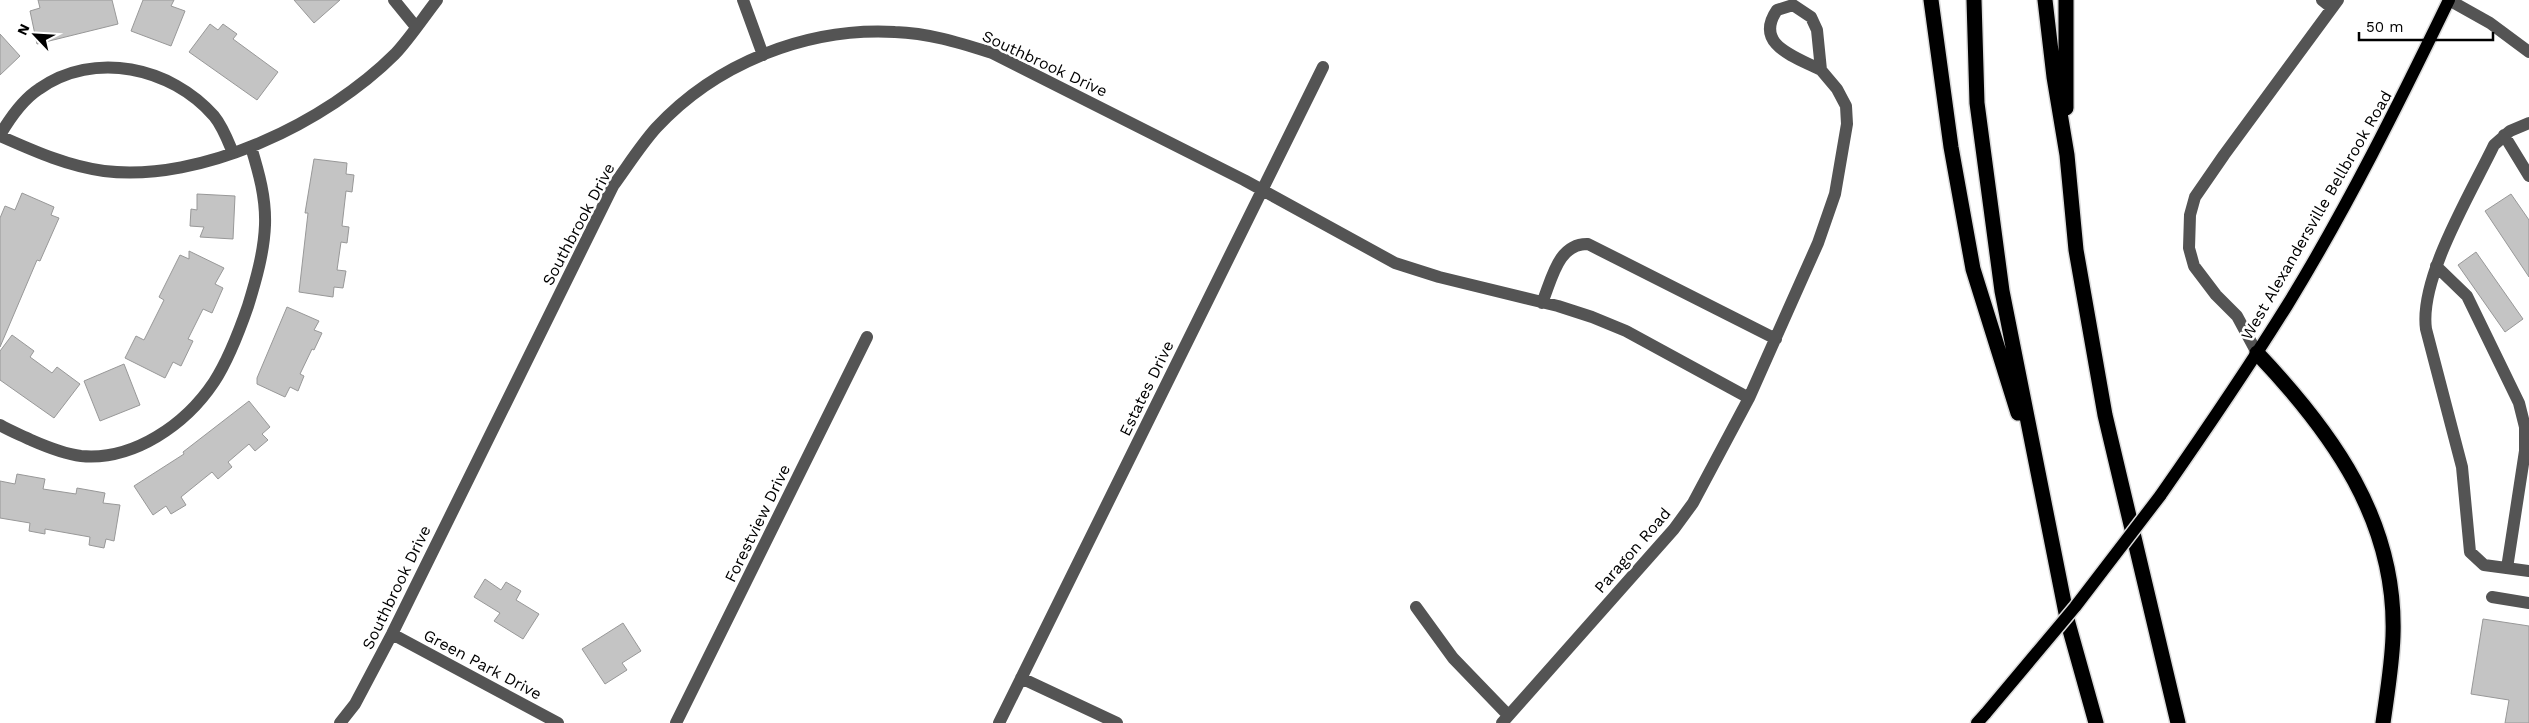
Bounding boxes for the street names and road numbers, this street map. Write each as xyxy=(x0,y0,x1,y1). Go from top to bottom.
street label: Southbrook Drive xyxy=(979,26,1110,101)
street label: West Alexandersville Bellbrook Road xyxy=(2237,87,2396,343)
street label: Southbrook Drive xyxy=(538,160,619,289)
street label: Estates Drive xyxy=(1115,337,1178,439)
street label: Forestview Drive xyxy=(721,461,794,585)
street label: Paragon Road xyxy=(1590,504,1675,597)
street label: Southbrook Drive xyxy=(358,522,435,652)
street label: Green Park Drive xyxy=(420,625,545,704)

